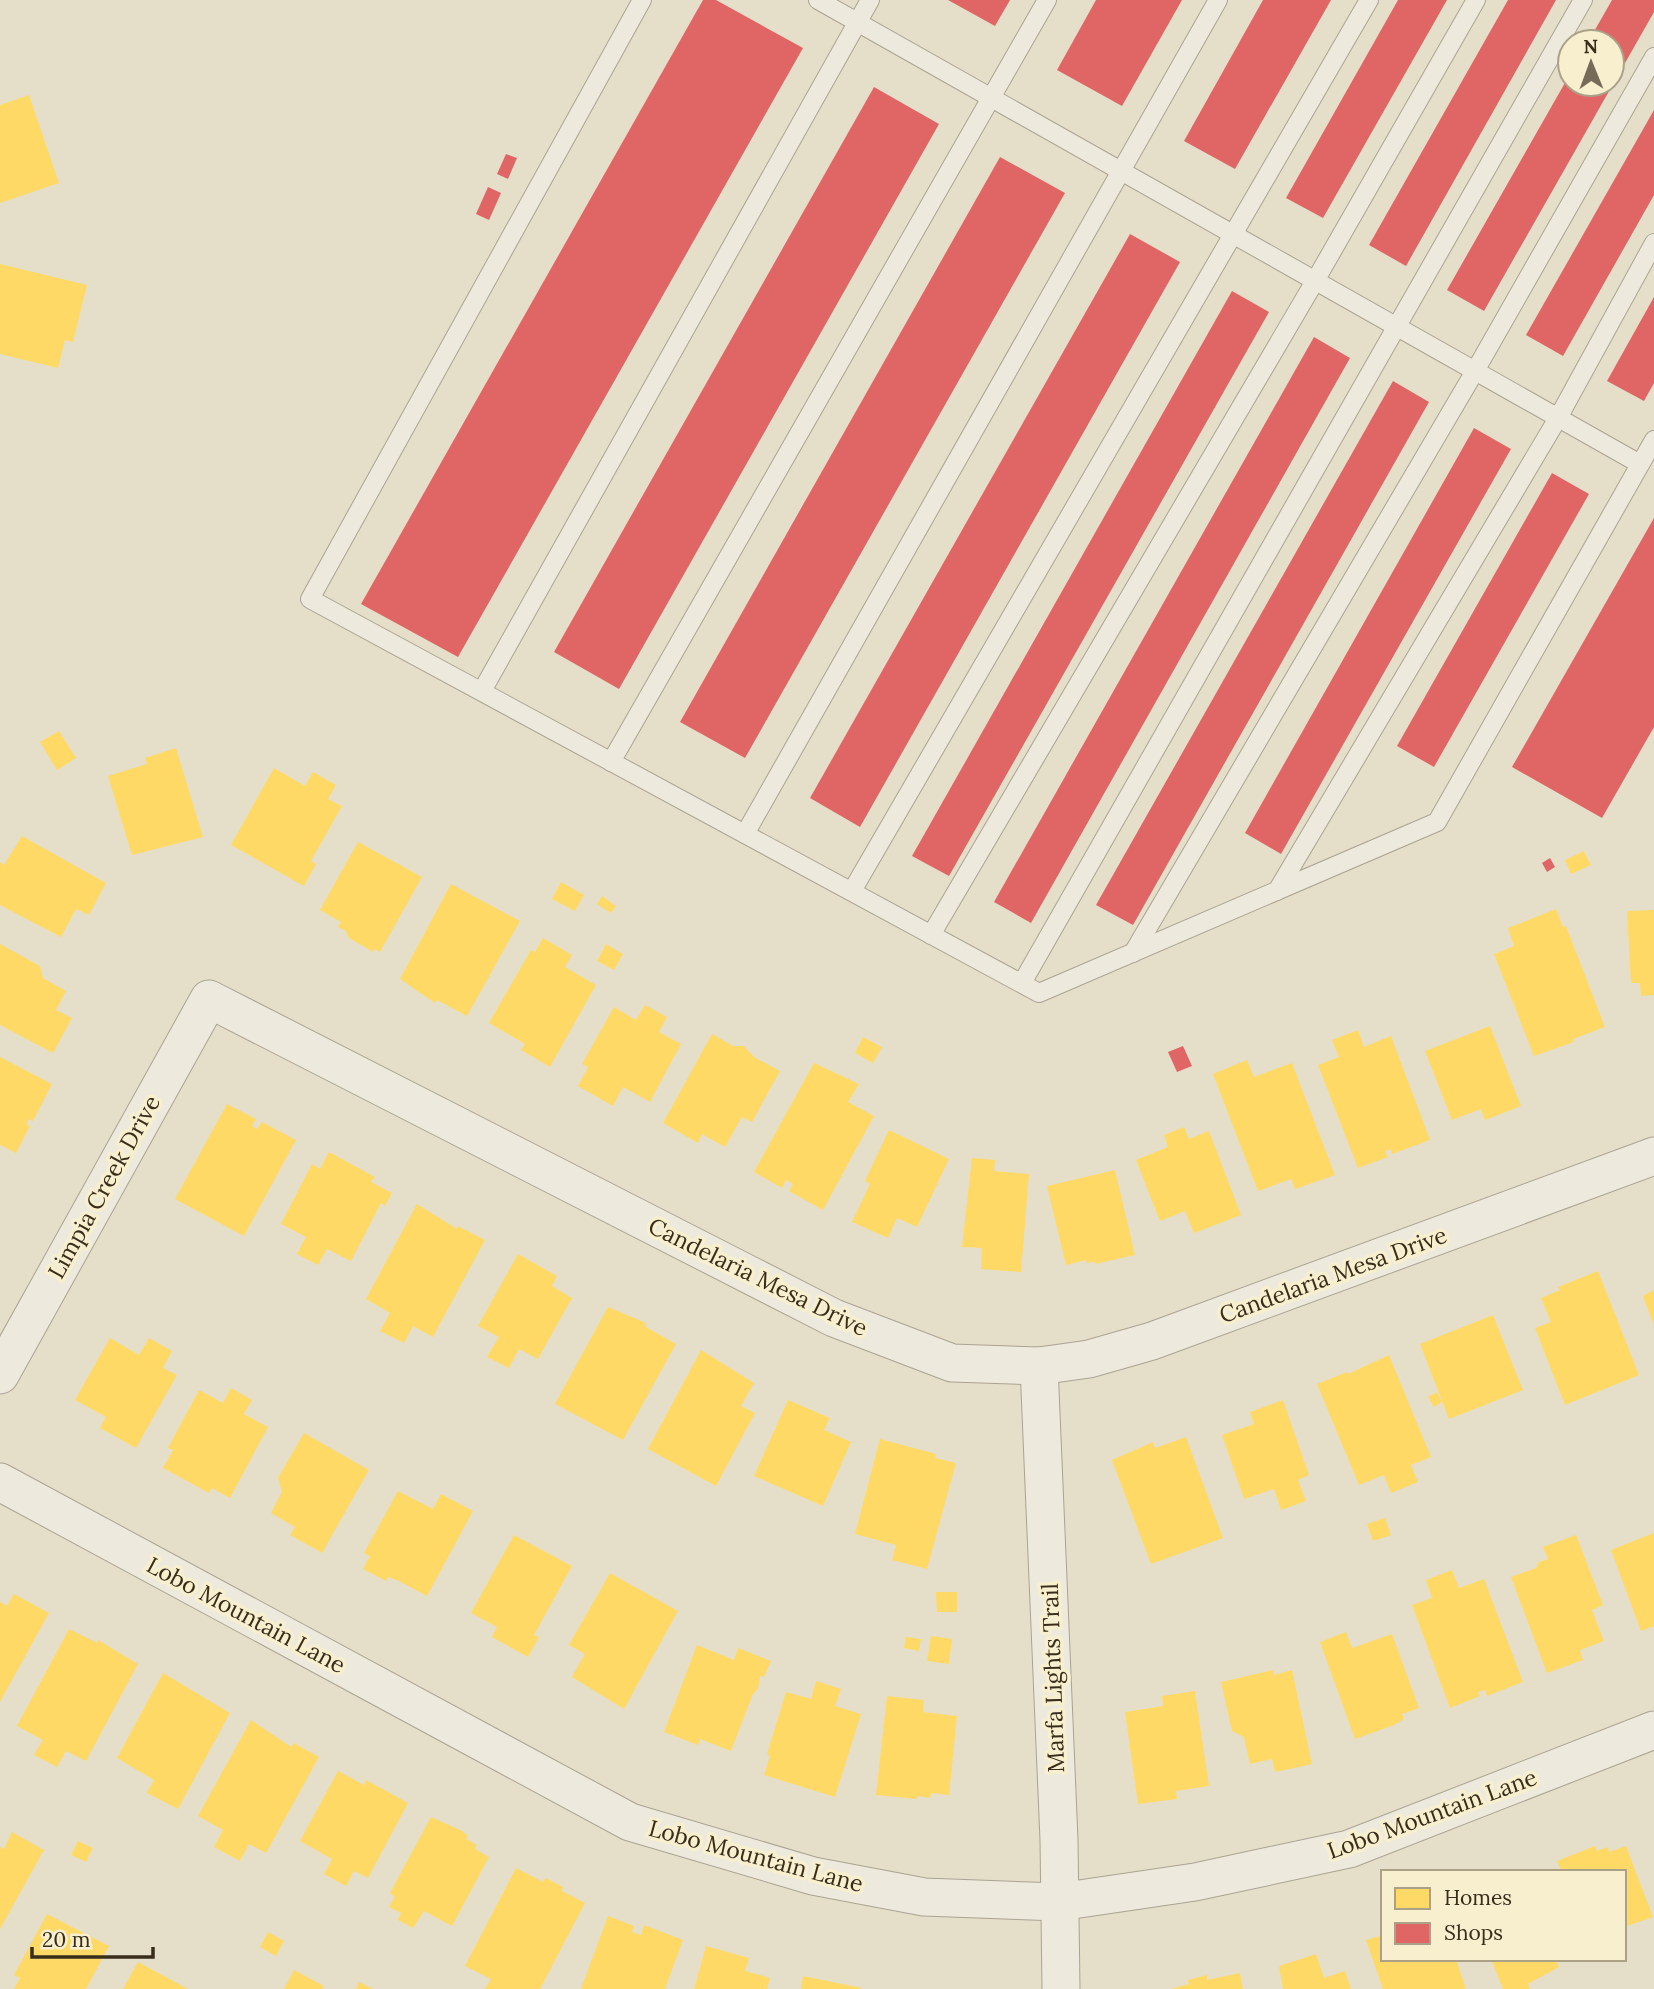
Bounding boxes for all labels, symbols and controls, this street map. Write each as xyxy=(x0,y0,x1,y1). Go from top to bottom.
north arrow xyxy=(1556,28,1626,98)
text: N xyxy=(1583,34,1599,58)
street label: Limpia Creek Drive xyxy=(41,1090,166,1283)
street label: Candelaria Mesa Drive xyxy=(644,1211,872,1342)
street label: Candelaria Mesa Drive xyxy=(1215,1220,1451,1329)
street label: Lobo Mountain Lane xyxy=(142,1550,351,1679)
street label: Marfa Lights Trail xyxy=(1035,1583,1070,1773)
street label: Lobo Mountain Lane xyxy=(1323,1762,1541,1865)
street label: Lobo Mountain Lane xyxy=(646,1813,867,1898)
legend xyxy=(1381,1870,1626,1961)
text: Homes xyxy=(1444,1884,1512,1911)
scale bar xyxy=(32,1916,152,1960)
text: Shops xyxy=(1444,1919,1503,1946)
text: 20 m xyxy=(42,1926,91,1953)

